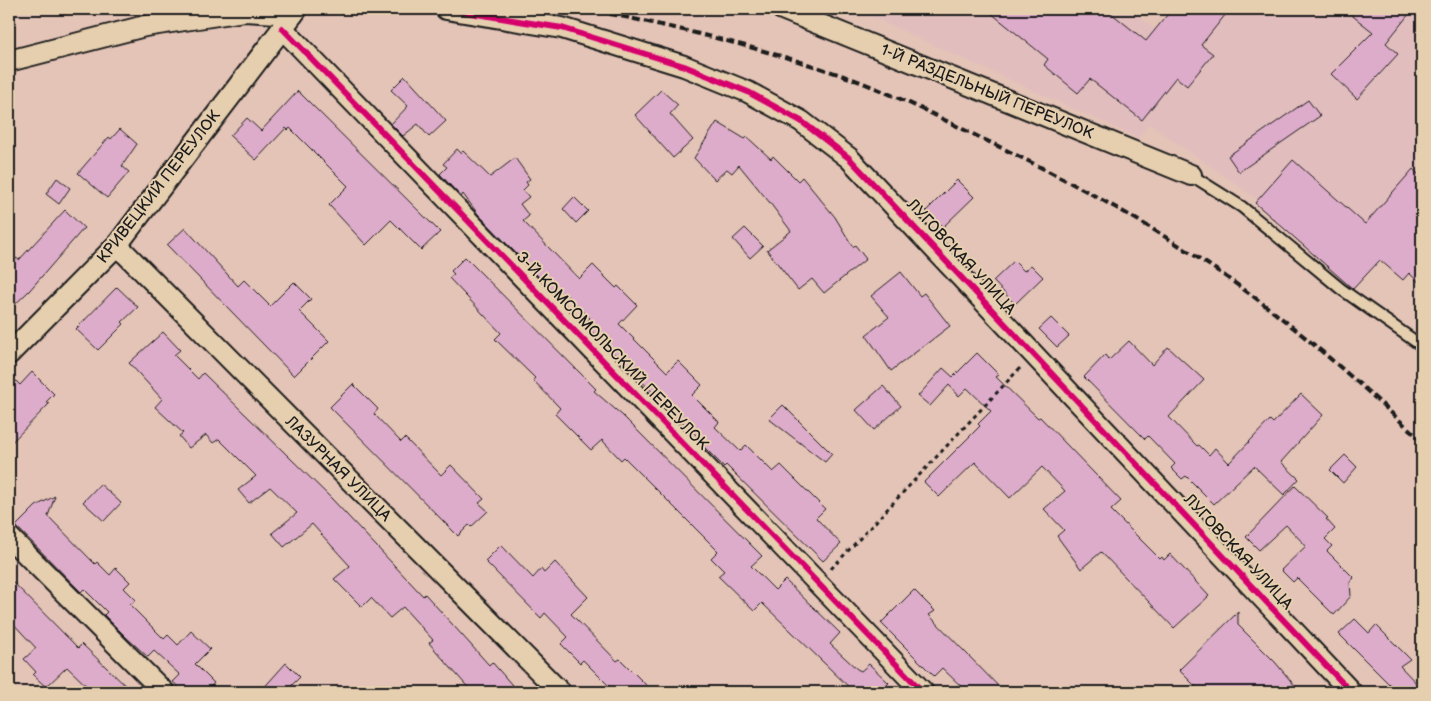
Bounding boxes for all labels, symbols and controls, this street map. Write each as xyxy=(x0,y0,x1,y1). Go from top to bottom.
street label: 1-Й РАЗДЕЛЬНЫЙ ПЕРЕУЛОК xyxy=(878,41,1097,144)
street label: КРИВЕЦКИЙ ПЕРЕУЛОК xyxy=(93,106,225,267)
street label: ЛУГОВСКАЯ УЛИЦА xyxy=(902,195,1020,319)
street label: 3-Й КОМСОМОЛЬСКИЙ ПЕРЕУЛОК xyxy=(512,248,713,455)
street label: ЛАЗУРНАЯ УЛИЦА xyxy=(281,412,395,526)
street label: ЛУГОВСКАЯ УЛИЦА xyxy=(1179,490,1297,614)

